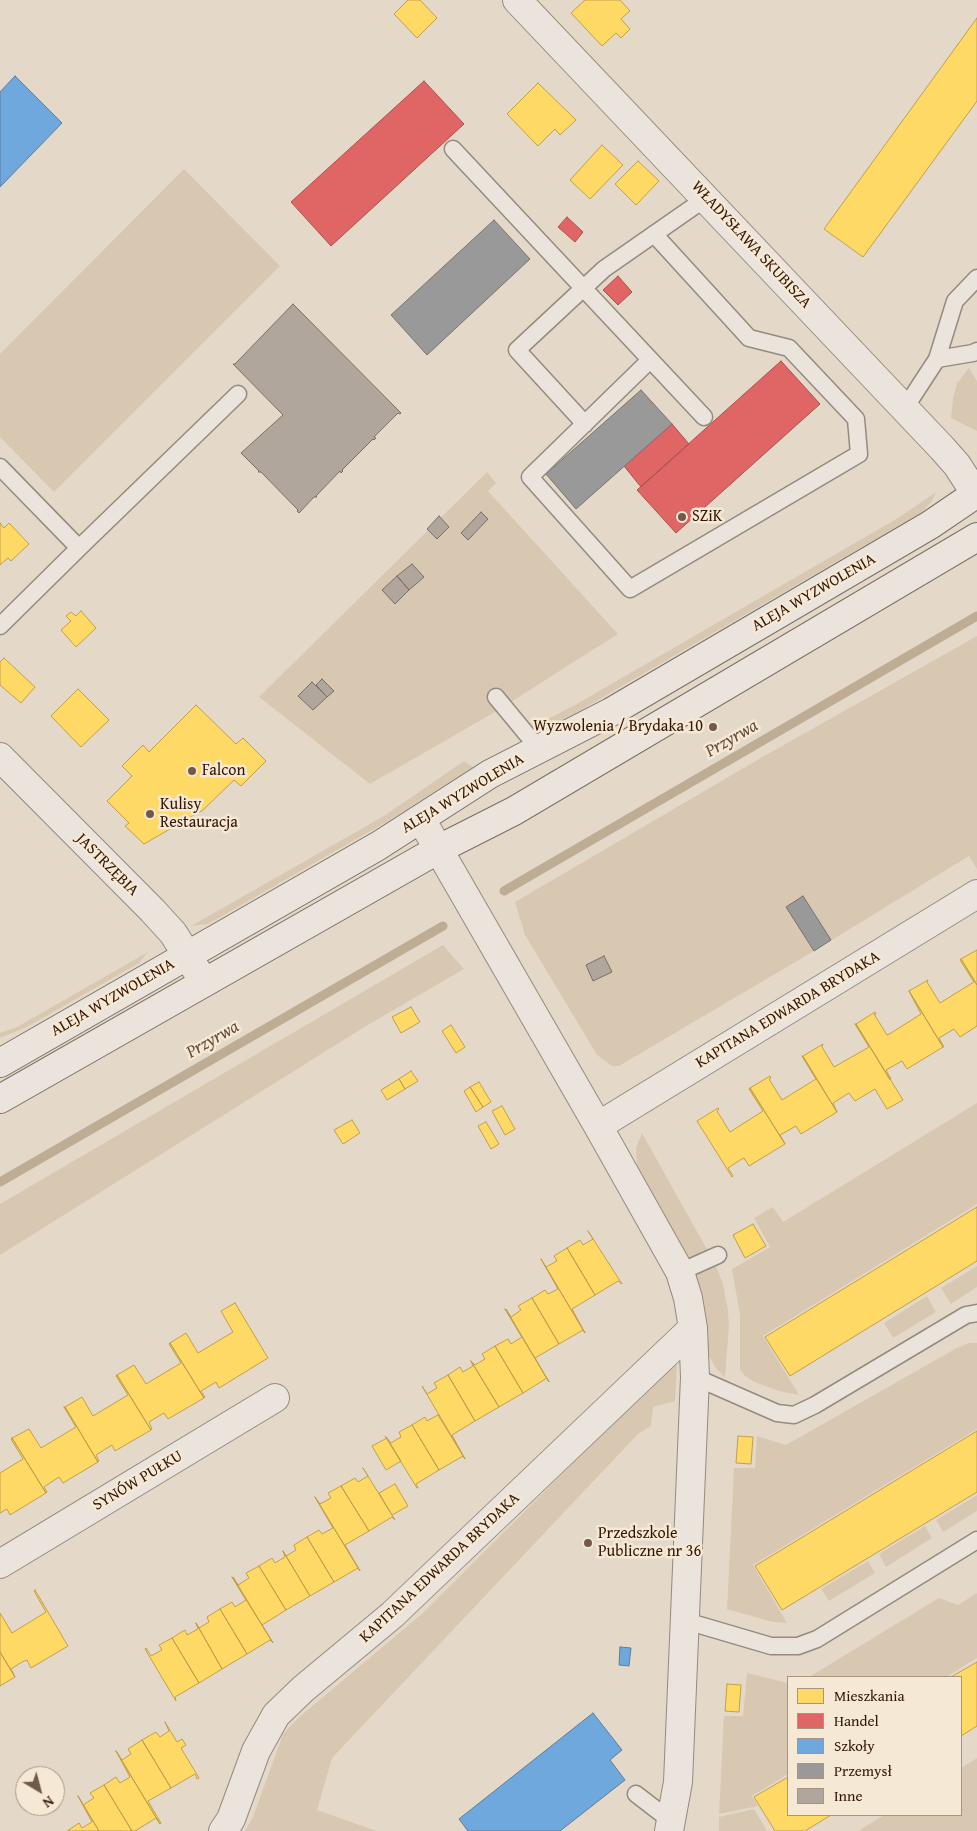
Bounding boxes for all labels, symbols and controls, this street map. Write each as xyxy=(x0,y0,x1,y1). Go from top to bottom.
street label: WŁADYSŁAWA SKUBISZA xyxy=(687,177,815,313)
place label: SZiK xyxy=(692,507,722,527)
marker: SZiK xyxy=(676,511,688,523)
street label: ALEJA WYZWOLENIA xyxy=(749,550,879,636)
water label: Przyrwa xyxy=(702,715,762,763)
place label: Wyzwolenia / Brydaka 10 xyxy=(533,717,703,737)
marker: Wyzwolenia / Brydaka 10 xyxy=(707,721,719,733)
street label: ALEJA WYZWOLENIA xyxy=(398,750,528,838)
place label: Falcon xyxy=(202,761,245,781)
marker: Falcon xyxy=(186,765,198,777)
place label: Kulisy Restauracja xyxy=(160,795,238,833)
marker: Kulisy Restauracja xyxy=(144,808,156,820)
street label: JASTRZĘBIA xyxy=(72,830,142,900)
street label: KAPITANA EDWARDA BRYDAKA xyxy=(692,947,884,1073)
street label: ALEJA WYZWOLENIA xyxy=(48,955,178,1041)
water label: Przyrwa xyxy=(183,1016,243,1064)
street label: SYNÓW PUŁKU xyxy=(89,1447,187,1515)
street label: KAPITANA EDWARDA BRYDAKA xyxy=(356,1489,524,1647)
place label: Przedszkole Publiczne nr 36 xyxy=(598,1524,701,1562)
marker: Przedszkole Publiczne nr 36 xyxy=(582,1537,594,1549)
legend xyxy=(787,1676,962,1816)
text: Mieszkania xyxy=(834,1685,905,1706)
text: Handel xyxy=(834,1710,879,1731)
text: Szkoły xyxy=(834,1735,875,1756)
text: Przemysł xyxy=(834,1760,892,1781)
north arrow xyxy=(15,1766,65,1816)
text: Inne xyxy=(834,1785,863,1806)
text: N xyxy=(39,1791,58,1813)

